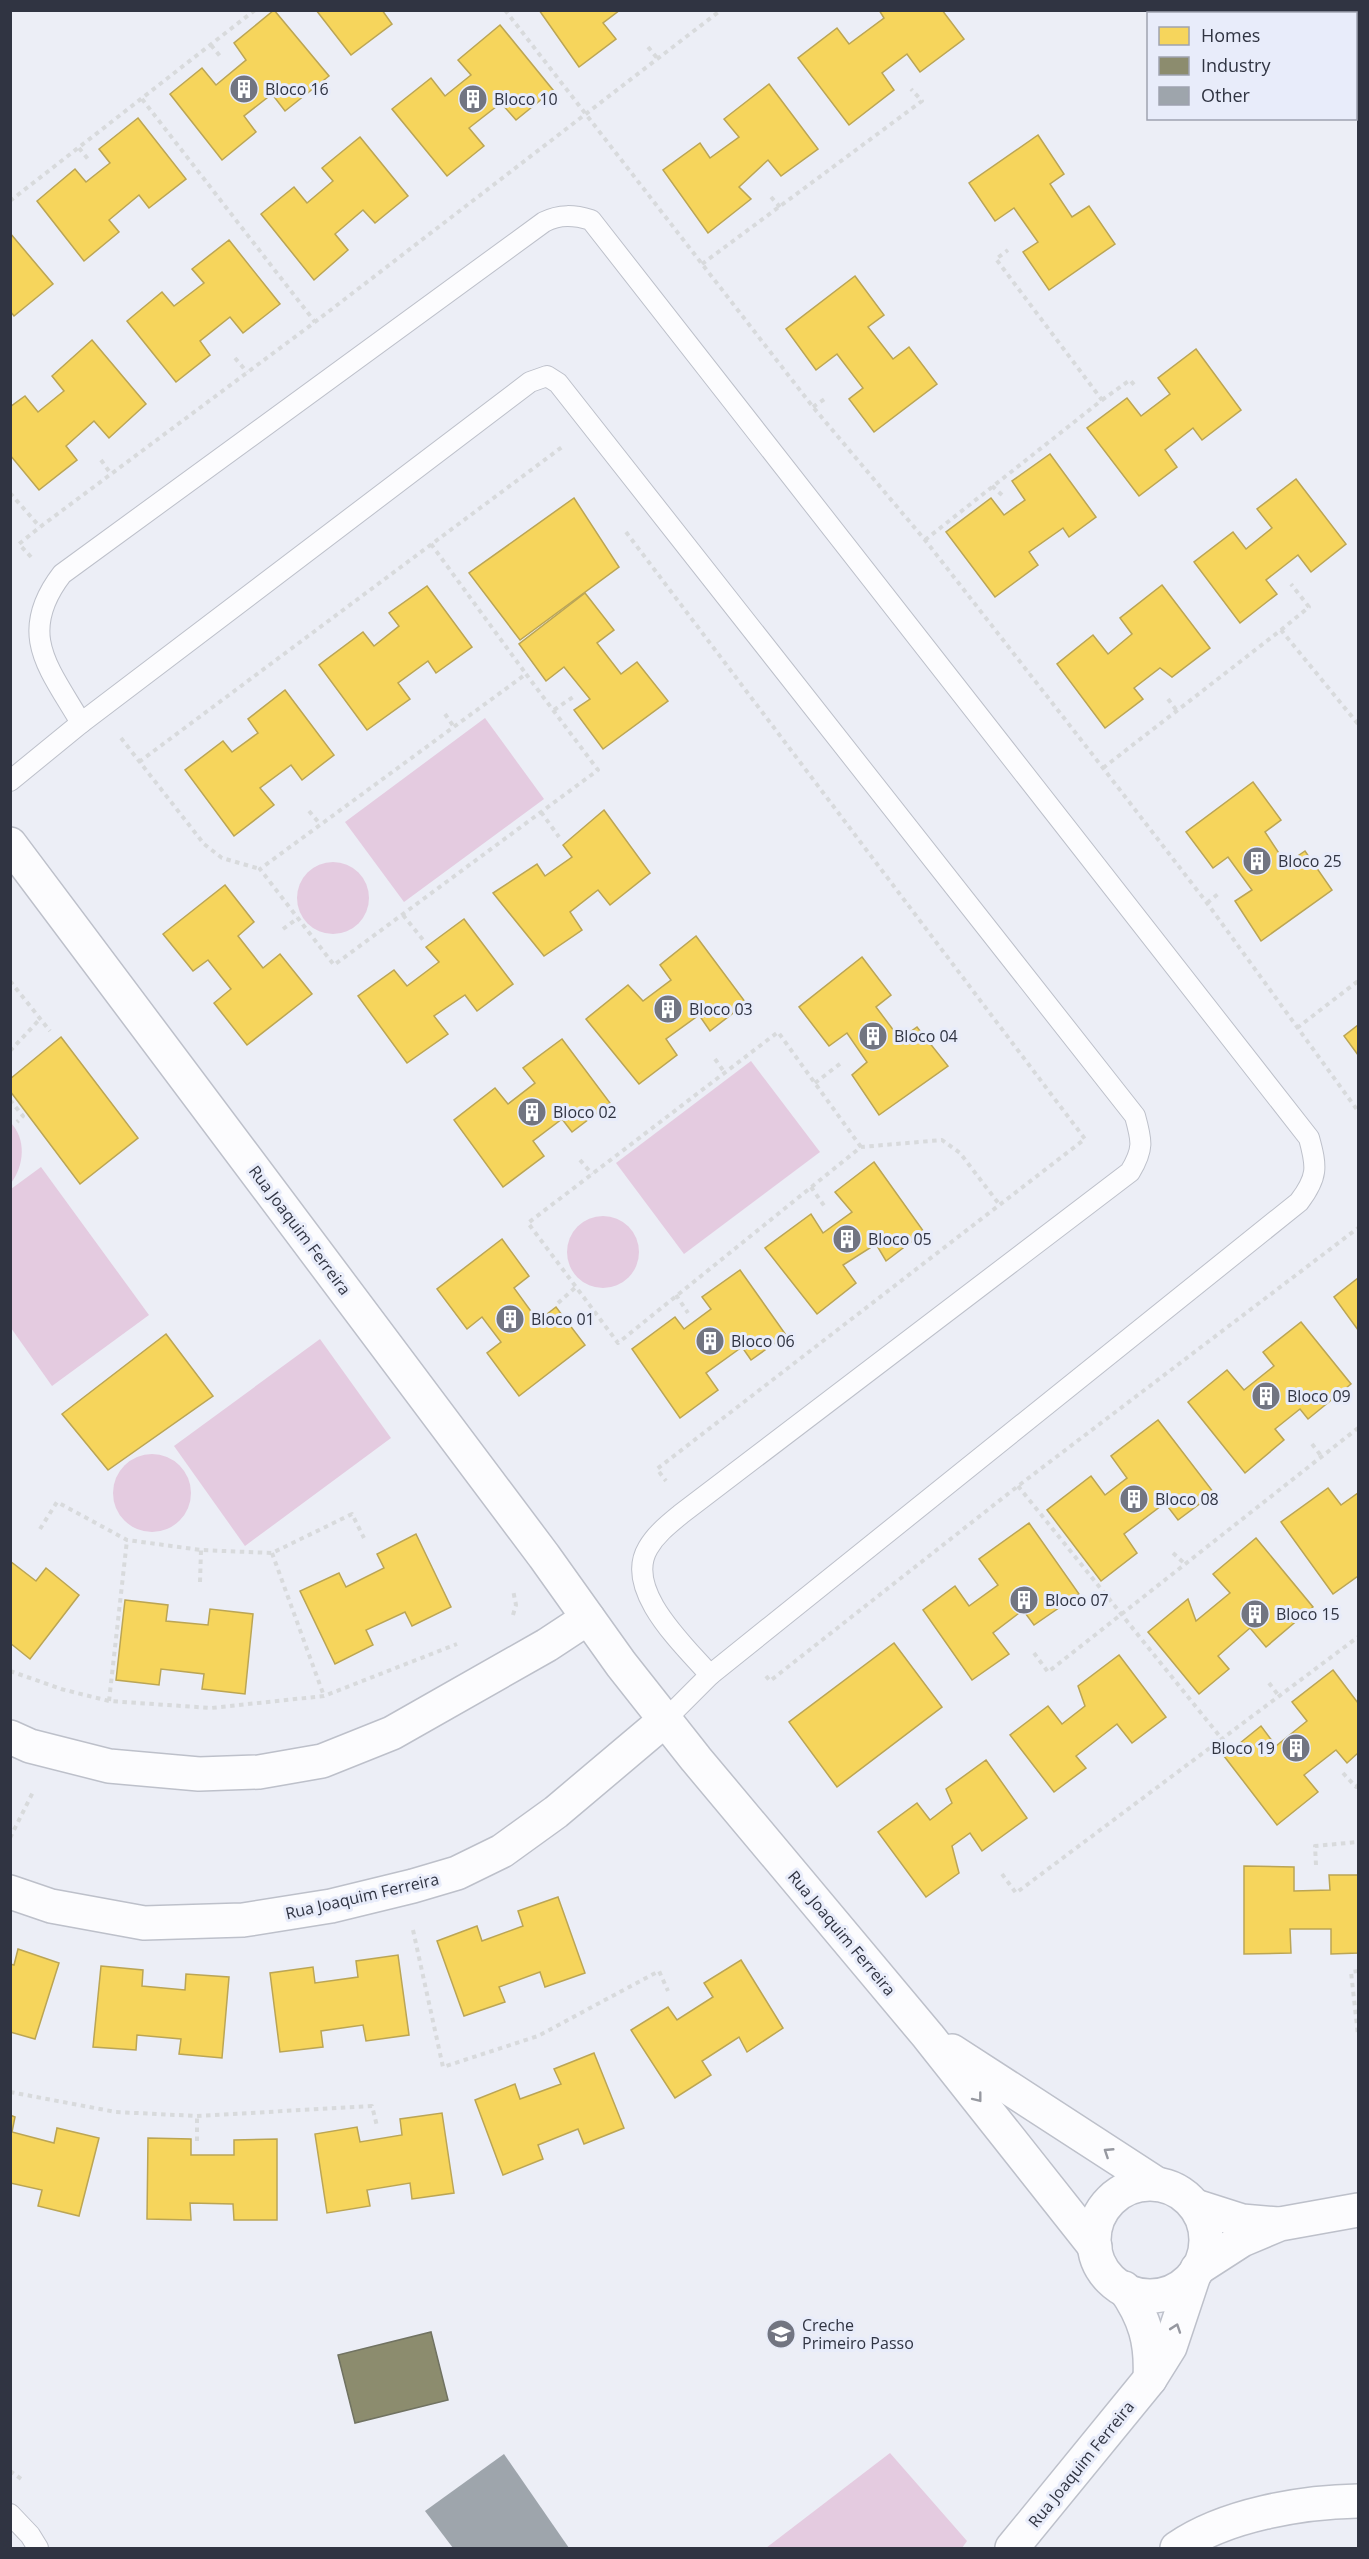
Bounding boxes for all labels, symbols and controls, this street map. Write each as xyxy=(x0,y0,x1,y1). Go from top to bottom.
legend xyxy=(1147,12,1357,120)
text: Homes xyxy=(1201,23,1260,47)
text: Industry xyxy=(1201,53,1271,77)
building icon: Bloco 16 xyxy=(228,73,260,105)
place label: Bloco 16 xyxy=(265,78,329,100)
building icon: Bloco 10 xyxy=(457,83,489,115)
text: Other xyxy=(1201,83,1251,107)
place label: Bloco 10 xyxy=(494,88,558,110)
building icon: Bloco 25 xyxy=(1241,845,1273,877)
place label: Bloco 25 xyxy=(1278,850,1342,872)
building icon: Bloco 03 xyxy=(652,993,684,1025)
place label: Bloco 03 xyxy=(689,998,753,1020)
building icon: Bloco 04 xyxy=(857,1020,889,1052)
place label: Bloco 04 xyxy=(894,1025,958,1047)
building icon: Bloco 02 xyxy=(516,1096,548,1128)
place label: Bloco 02 xyxy=(553,1101,617,1123)
street label: Rua Joaquim Ferreira xyxy=(244,1161,356,1299)
building icon: Bloco 05 xyxy=(831,1223,863,1255)
place label: Bloco 05 xyxy=(868,1228,932,1250)
building icon: Bloco 01 xyxy=(494,1303,526,1335)
place label: Bloco 01 xyxy=(531,1308,595,1330)
building icon: Bloco 06 xyxy=(694,1325,726,1357)
place label: Bloco 06 xyxy=(731,1330,795,1352)
building icon: Bloco 09 xyxy=(1250,1380,1282,1412)
place label: Bloco 09 xyxy=(1287,1385,1351,1407)
building icon: Bloco 08 xyxy=(1118,1483,1150,1515)
place label: Bloco 08 xyxy=(1155,1488,1219,1510)
building icon: Bloco 07 xyxy=(1008,1584,1040,1616)
place label: Bloco 07 xyxy=(1045,1589,1109,1611)
building icon: Bloco 15 xyxy=(1239,1598,1271,1630)
place label: Bloco 15 xyxy=(1276,1603,1340,1625)
building icon: Bloco 19 xyxy=(1280,1732,1312,1764)
place label: Bloco 19 xyxy=(1211,1737,1275,1759)
street label: Rua Joaquim Ferreira xyxy=(783,1866,901,2000)
street label: Rua Joaquim Ferreira xyxy=(283,1868,441,1924)
one-way arrow xyxy=(970,2091,981,2102)
one-way arrow xyxy=(1104,2148,1114,2160)
place label: Creche Primeiro Passo xyxy=(802,2314,914,2354)
school or university icon: Creche Primeiro Passo xyxy=(765,2318,797,2350)
one-way arrow xyxy=(1169,2323,1181,2334)
street label: Rua Joaquim Ferreira xyxy=(1023,2396,1139,2532)

